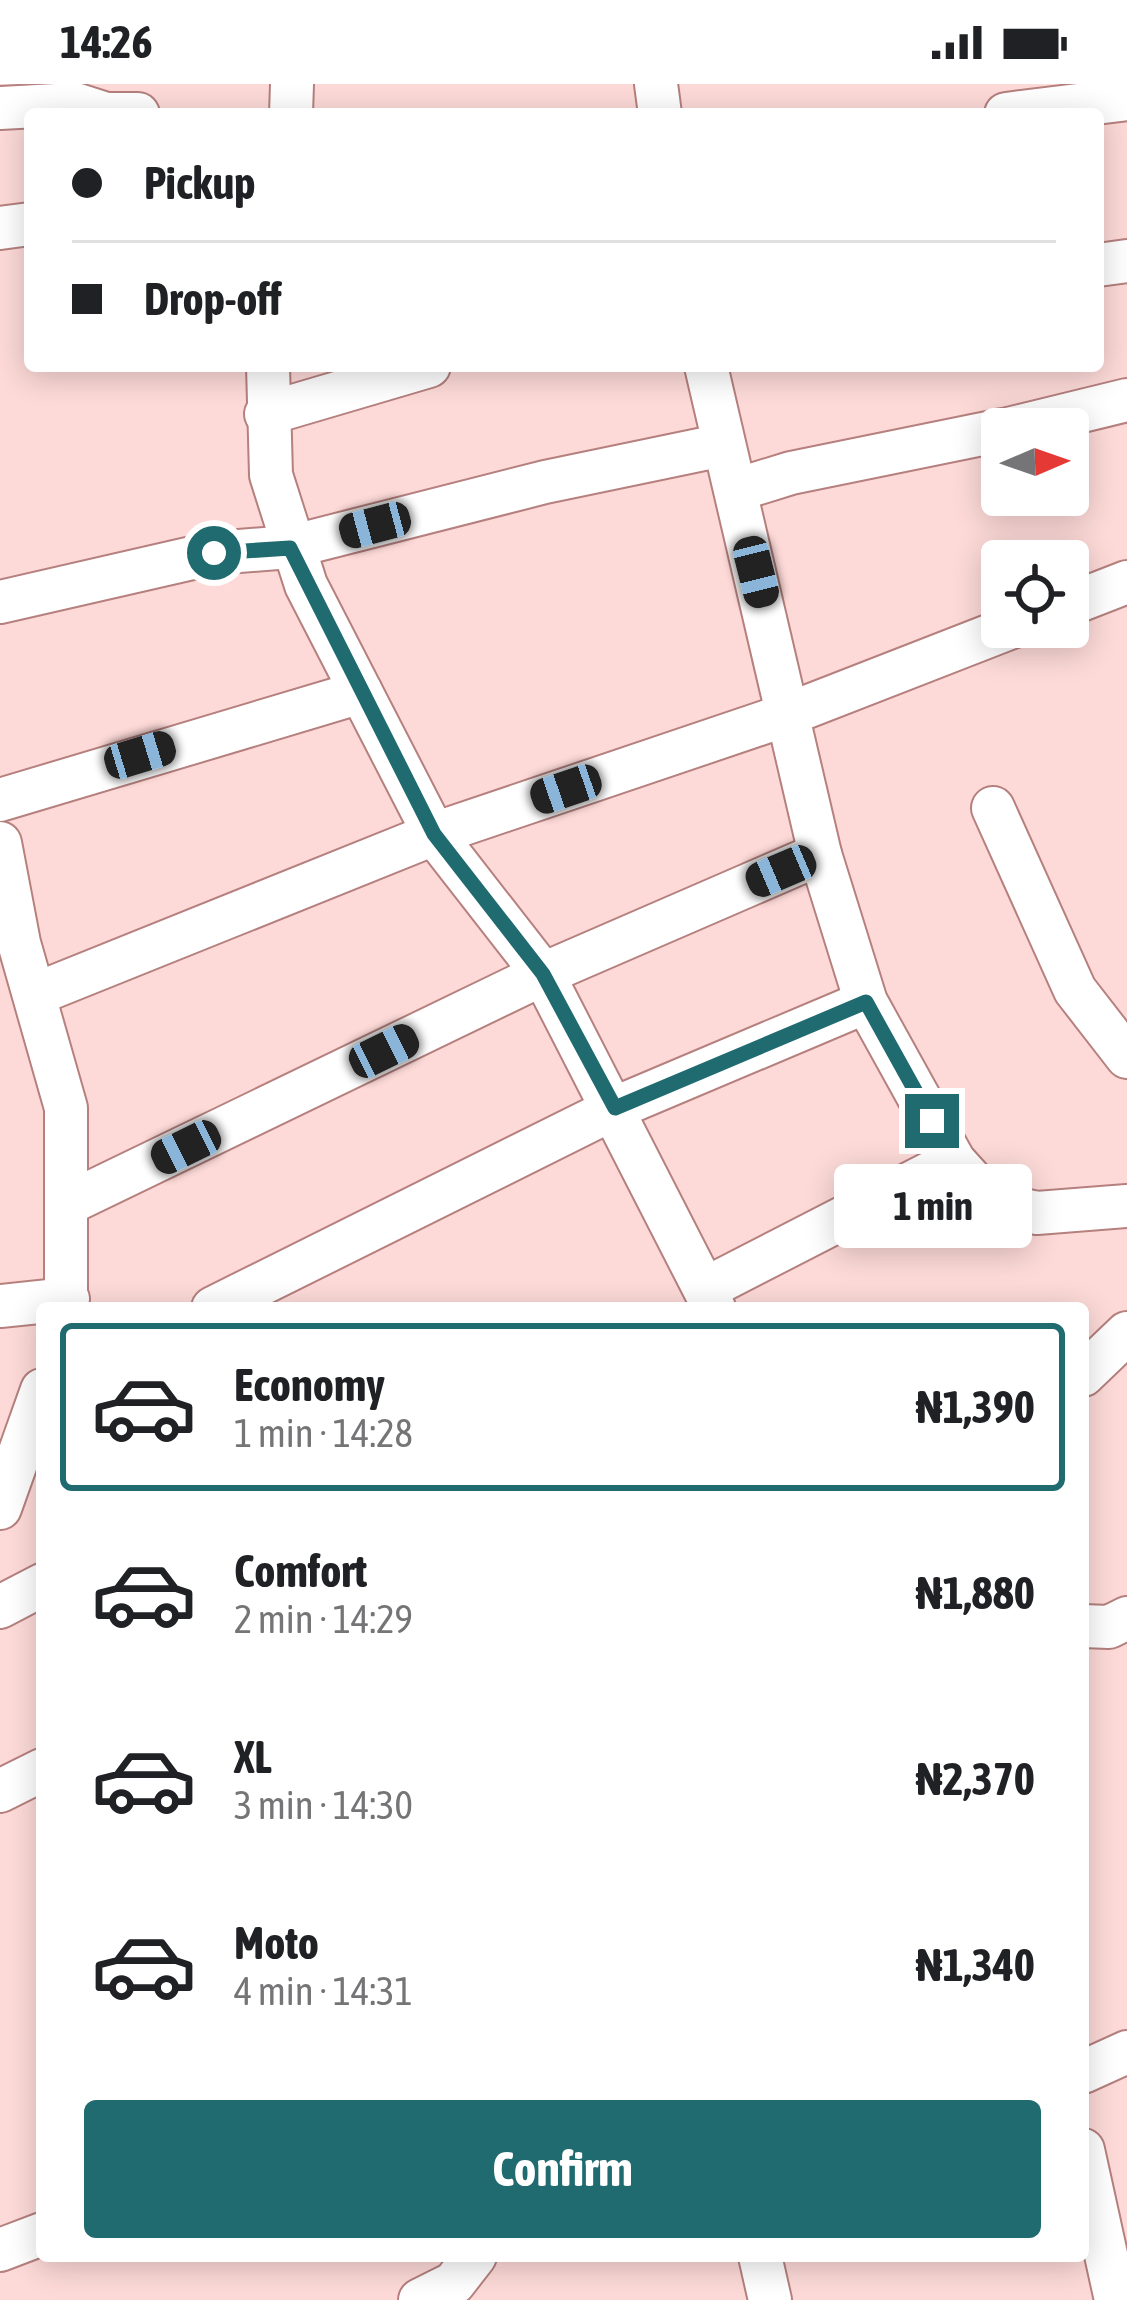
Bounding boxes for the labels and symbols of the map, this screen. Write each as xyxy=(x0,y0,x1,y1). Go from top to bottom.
north arrow xyxy=(981,408,1089,516)
car xyxy=(336,498,414,552)
route start xyxy=(187,526,241,580)
car xyxy=(730,533,782,611)
car xyxy=(100,727,180,783)
car xyxy=(526,760,606,818)
car xyxy=(741,840,821,902)
car xyxy=(344,1019,424,1083)
route end xyxy=(905,1094,959,1148)
car xyxy=(146,1115,226,1179)
callout: 1 min xyxy=(833,1163,1031,1247)

